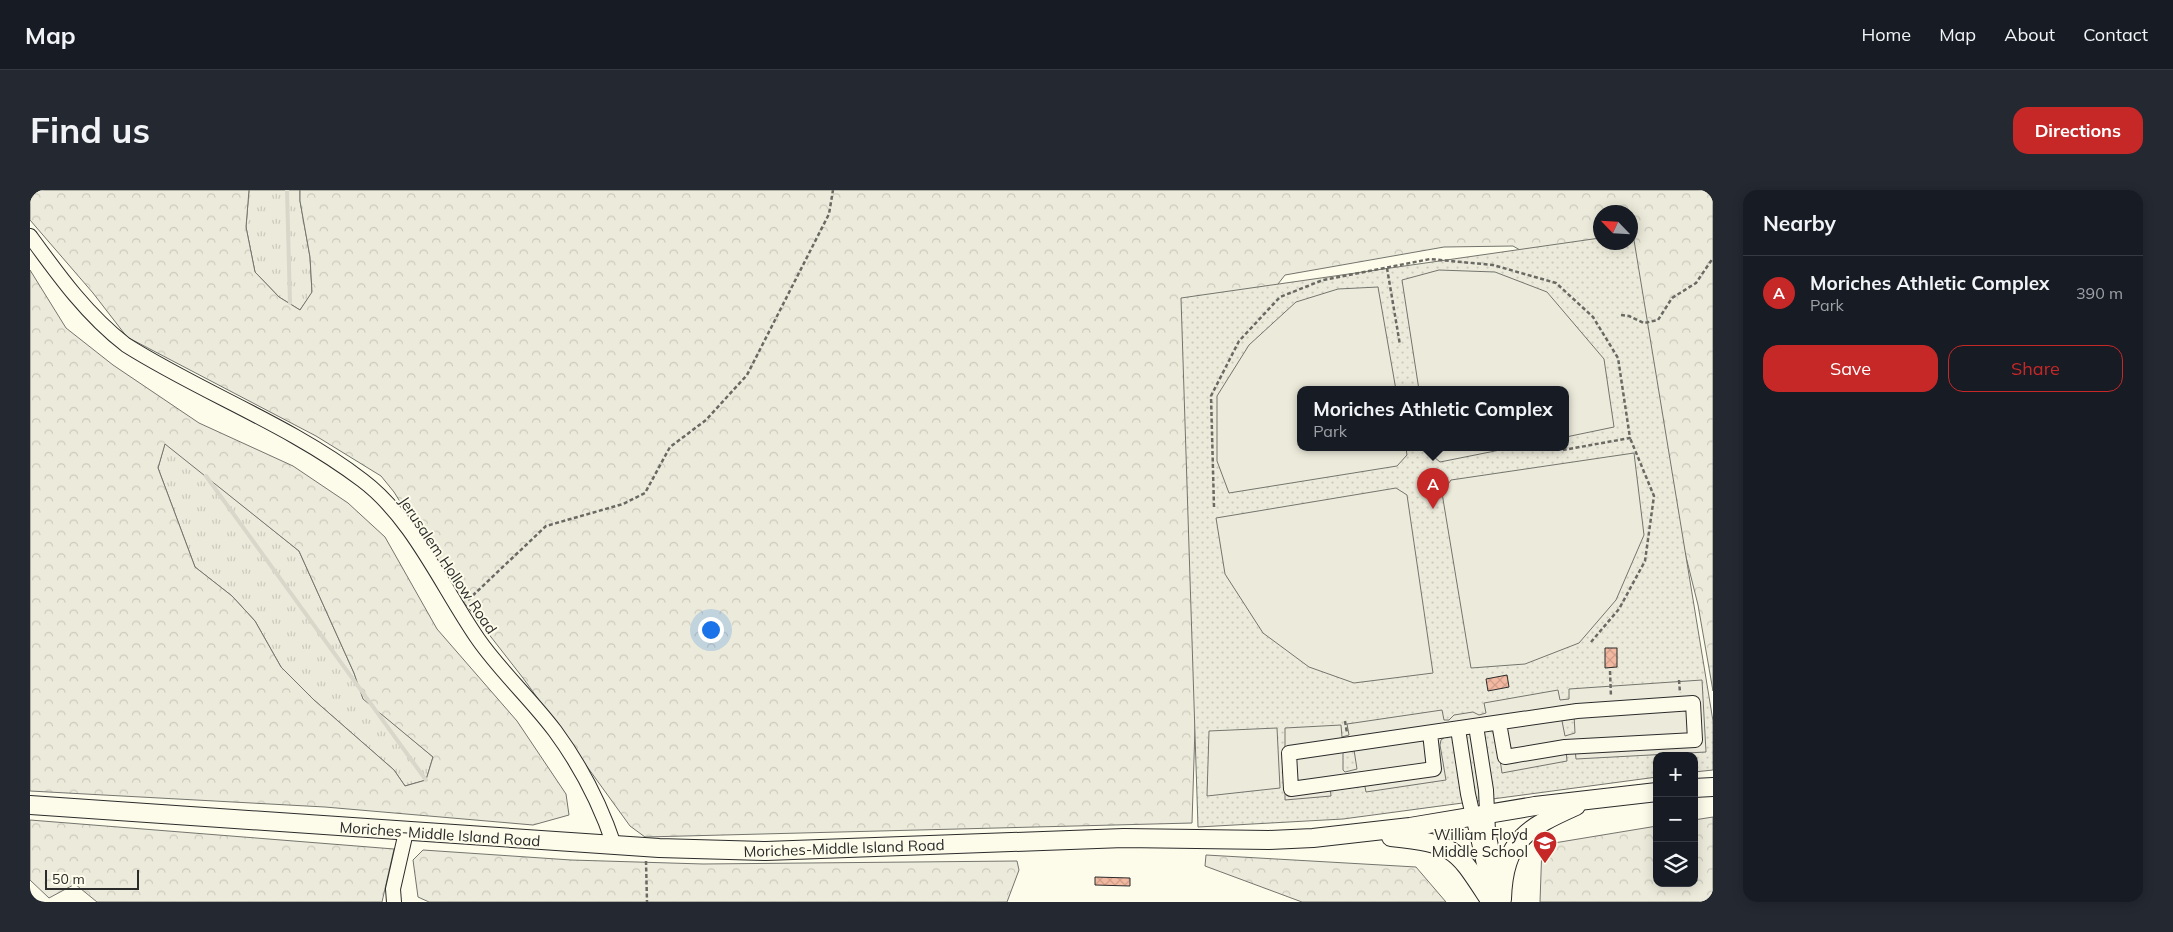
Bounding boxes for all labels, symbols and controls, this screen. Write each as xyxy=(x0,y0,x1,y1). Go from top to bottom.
text: Map xyxy=(25,20,76,50)
text: Home xyxy=(1861,23,1911,46)
text: Map xyxy=(1939,23,1976,46)
text: About xyxy=(2004,23,2055,46)
text: Contact xyxy=(2083,23,2148,46)
button: Directions xyxy=(2013,107,2143,154)
text: Find us xyxy=(30,108,150,152)
north arrow xyxy=(1593,205,1638,250)
text: Nearby xyxy=(1763,210,1836,236)
text: Moriches Athletic Complex xyxy=(1810,271,2049,295)
text: A xyxy=(1773,283,1785,303)
text: 390 m xyxy=(2076,283,2123,303)
text: Park xyxy=(1810,295,1844,315)
button: Save xyxy=(1763,345,1938,392)
button: Share xyxy=(1948,345,2123,392)
popup xyxy=(1297,386,1569,451)
text: Moriches Athletic Complex xyxy=(1313,397,1553,421)
text: Park xyxy=(1313,421,1347,441)
pin: A xyxy=(1417,468,1449,509)
street label: Jerusalem Hollow Road xyxy=(395,493,501,637)
your location xyxy=(698,617,724,643)
map controls xyxy=(1653,752,1698,887)
button: + xyxy=(1653,752,1698,797)
button: − xyxy=(1653,797,1698,842)
street label: Moriches-Middle Island Road xyxy=(339,818,541,850)
place label: William Floyd Middle School xyxy=(1432,825,1528,861)
school or university icon: William Floyd Middle School xyxy=(1532,830,1558,864)
street label: Moriches-Middle Island Road xyxy=(743,835,945,861)
button: layers xyxy=(1653,842,1698,887)
scale bar xyxy=(45,867,139,890)
text: 50 m xyxy=(52,870,85,888)

